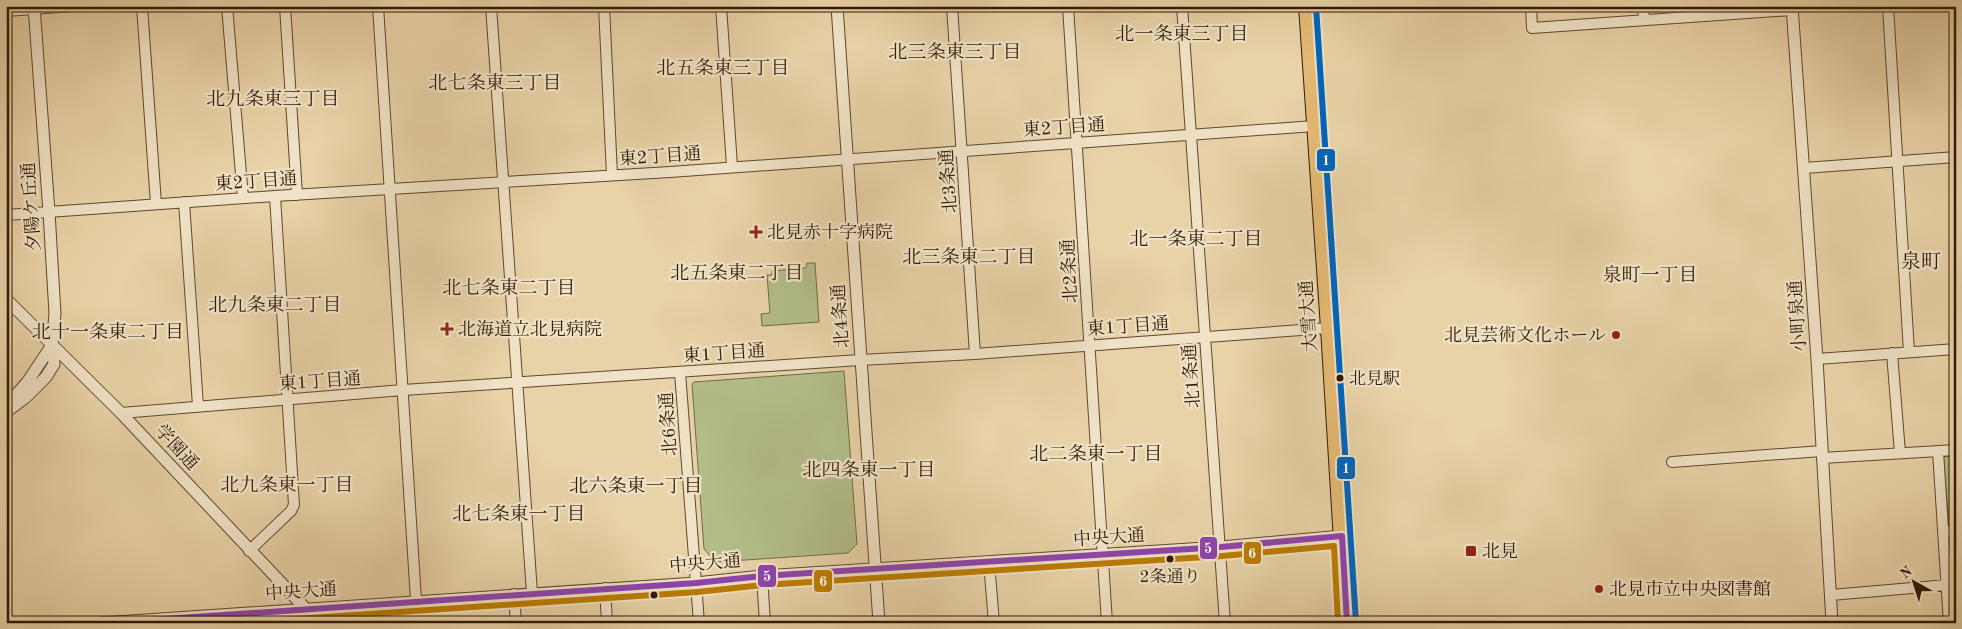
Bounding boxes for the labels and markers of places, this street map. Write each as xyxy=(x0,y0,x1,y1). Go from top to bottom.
place label: 北見赤十字病院 xyxy=(767,222,893,242)
marker: 北見赤十字病院 xyxy=(749,225,763,239)
place label: 北海道立北見病院 xyxy=(458,319,602,339)
marker: 北海道立北見病院 xyxy=(440,322,454,336)
place label: 北見芸術文化ホール xyxy=(1444,325,1606,345)
marker: 北見芸術文化ホール xyxy=(1610,329,1622,341)
place label: 北見駅 xyxy=(1349,370,1400,388)
marker: 北見駅 xyxy=(1335,373,1345,383)
place label: 北見 xyxy=(1482,542,1518,561)
marker: 北見 xyxy=(1464,544,1478,558)
marker: 2条通り xyxy=(1165,554,1175,564)
place label: 2条通り xyxy=(1140,567,1200,586)
place label: 北見市立中央図書館 xyxy=(1609,579,1771,599)
marker: 北見市立中央図書館 xyxy=(1593,583,1605,595)
unlabelled marker xyxy=(649,590,659,600)

